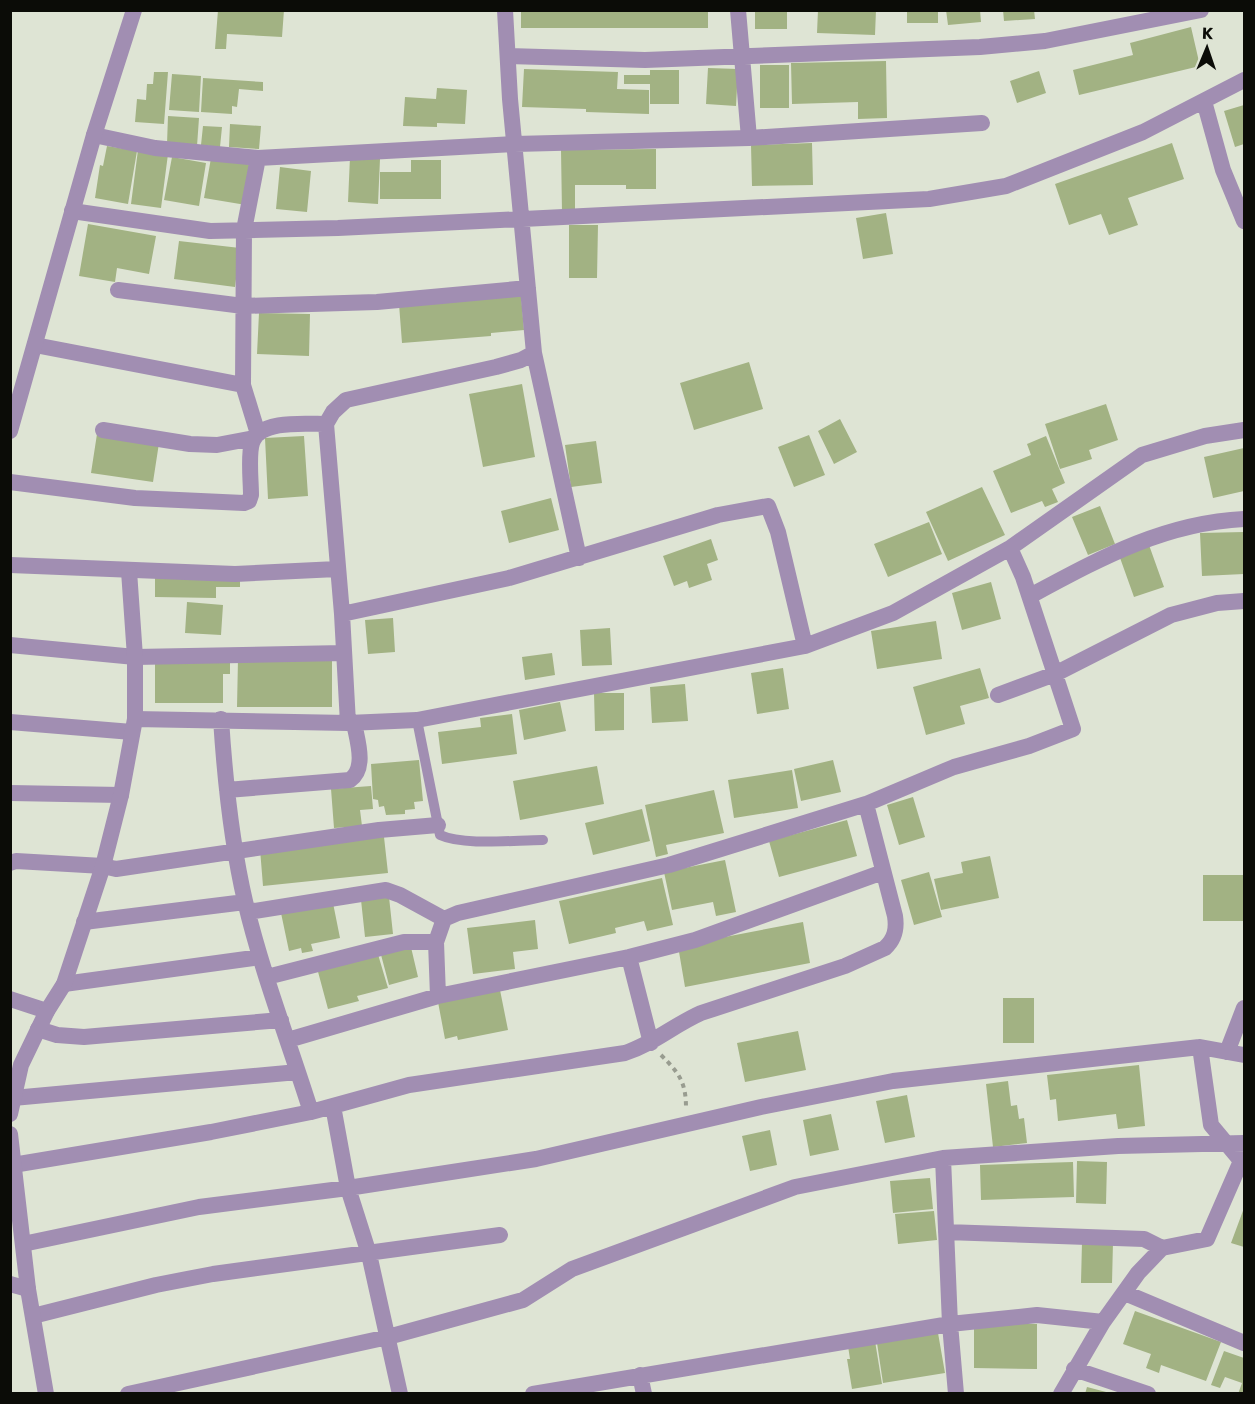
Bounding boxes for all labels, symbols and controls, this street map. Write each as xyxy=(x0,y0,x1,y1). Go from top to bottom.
north arrow xyxy=(1177,18,1237,78)
text: K xyxy=(1202,22,1214,45)

